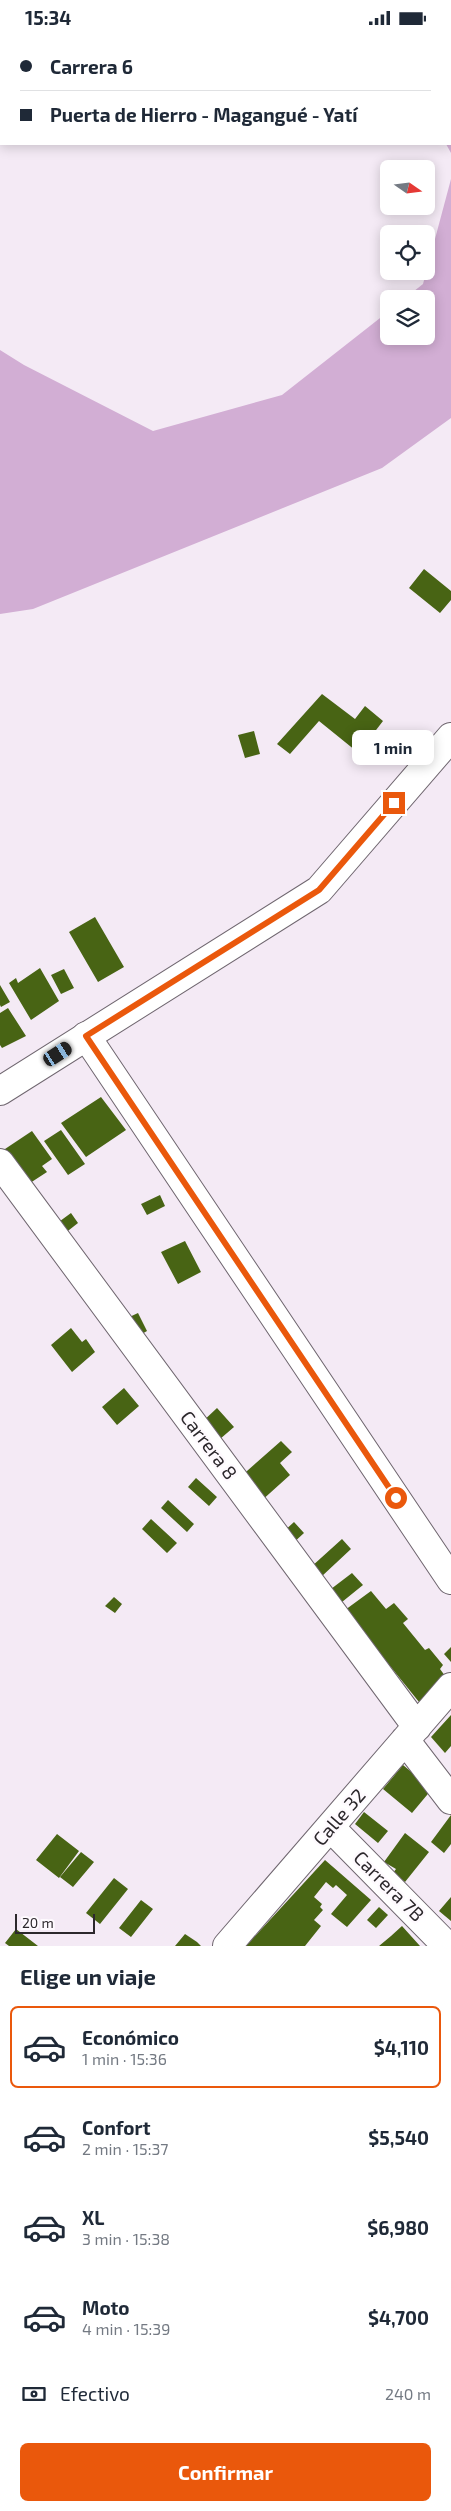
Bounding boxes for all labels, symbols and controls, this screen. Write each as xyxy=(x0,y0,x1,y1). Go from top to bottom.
text: 15:34 xyxy=(25,6,71,29)
text: Carrera 6 xyxy=(50,55,133,78)
text: Puerta de Hierro - Magangué - Yatí xyxy=(50,103,357,126)
north arrow xyxy=(380,160,435,215)
map controls xyxy=(380,160,435,345)
button: locate xyxy=(380,225,435,280)
button: layers xyxy=(380,290,435,345)
callout: 1 min xyxy=(353,731,435,765)
text: 1 min xyxy=(374,738,412,757)
route end xyxy=(383,792,405,814)
car xyxy=(41,1040,74,1068)
street label: Carrera 8 xyxy=(176,1406,243,1484)
route start xyxy=(385,1487,407,1509)
street label: Calle 32 xyxy=(308,1783,370,1850)
street label: Carrera 7B xyxy=(349,1846,429,1926)
scale bar xyxy=(15,1911,95,1934)
text: 20 m xyxy=(22,1914,54,1931)
text: Elige un viaje xyxy=(20,1963,156,1989)
icon: car xyxy=(22,2025,67,2070)
text: Económico xyxy=(82,2026,179,2049)
text: $4,110 xyxy=(374,2036,429,2059)
text: 1 min · 15:36 xyxy=(82,2049,167,2068)
icon: car xyxy=(22,2115,67,2160)
text: Confort xyxy=(82,2116,150,2139)
text: $5,540 xyxy=(368,2126,429,2149)
text: 2 min · 15:37 xyxy=(82,2139,169,2158)
icon: car xyxy=(22,2205,67,2250)
text: XL xyxy=(82,2206,104,2229)
text: $6,980 xyxy=(367,2216,429,2239)
text: 3 min · 15:38 xyxy=(82,2229,170,2248)
icon: car xyxy=(22,2295,67,2340)
text: Moto xyxy=(82,2296,130,2319)
text: $4,700 xyxy=(368,2306,429,2329)
text: 4 min · 15:39 xyxy=(82,2319,170,2338)
icon: cash xyxy=(20,2380,48,2408)
text: Efectivo xyxy=(60,2382,130,2405)
text: 240 m xyxy=(385,2384,431,2403)
button: Confirmar xyxy=(20,2443,431,2501)

